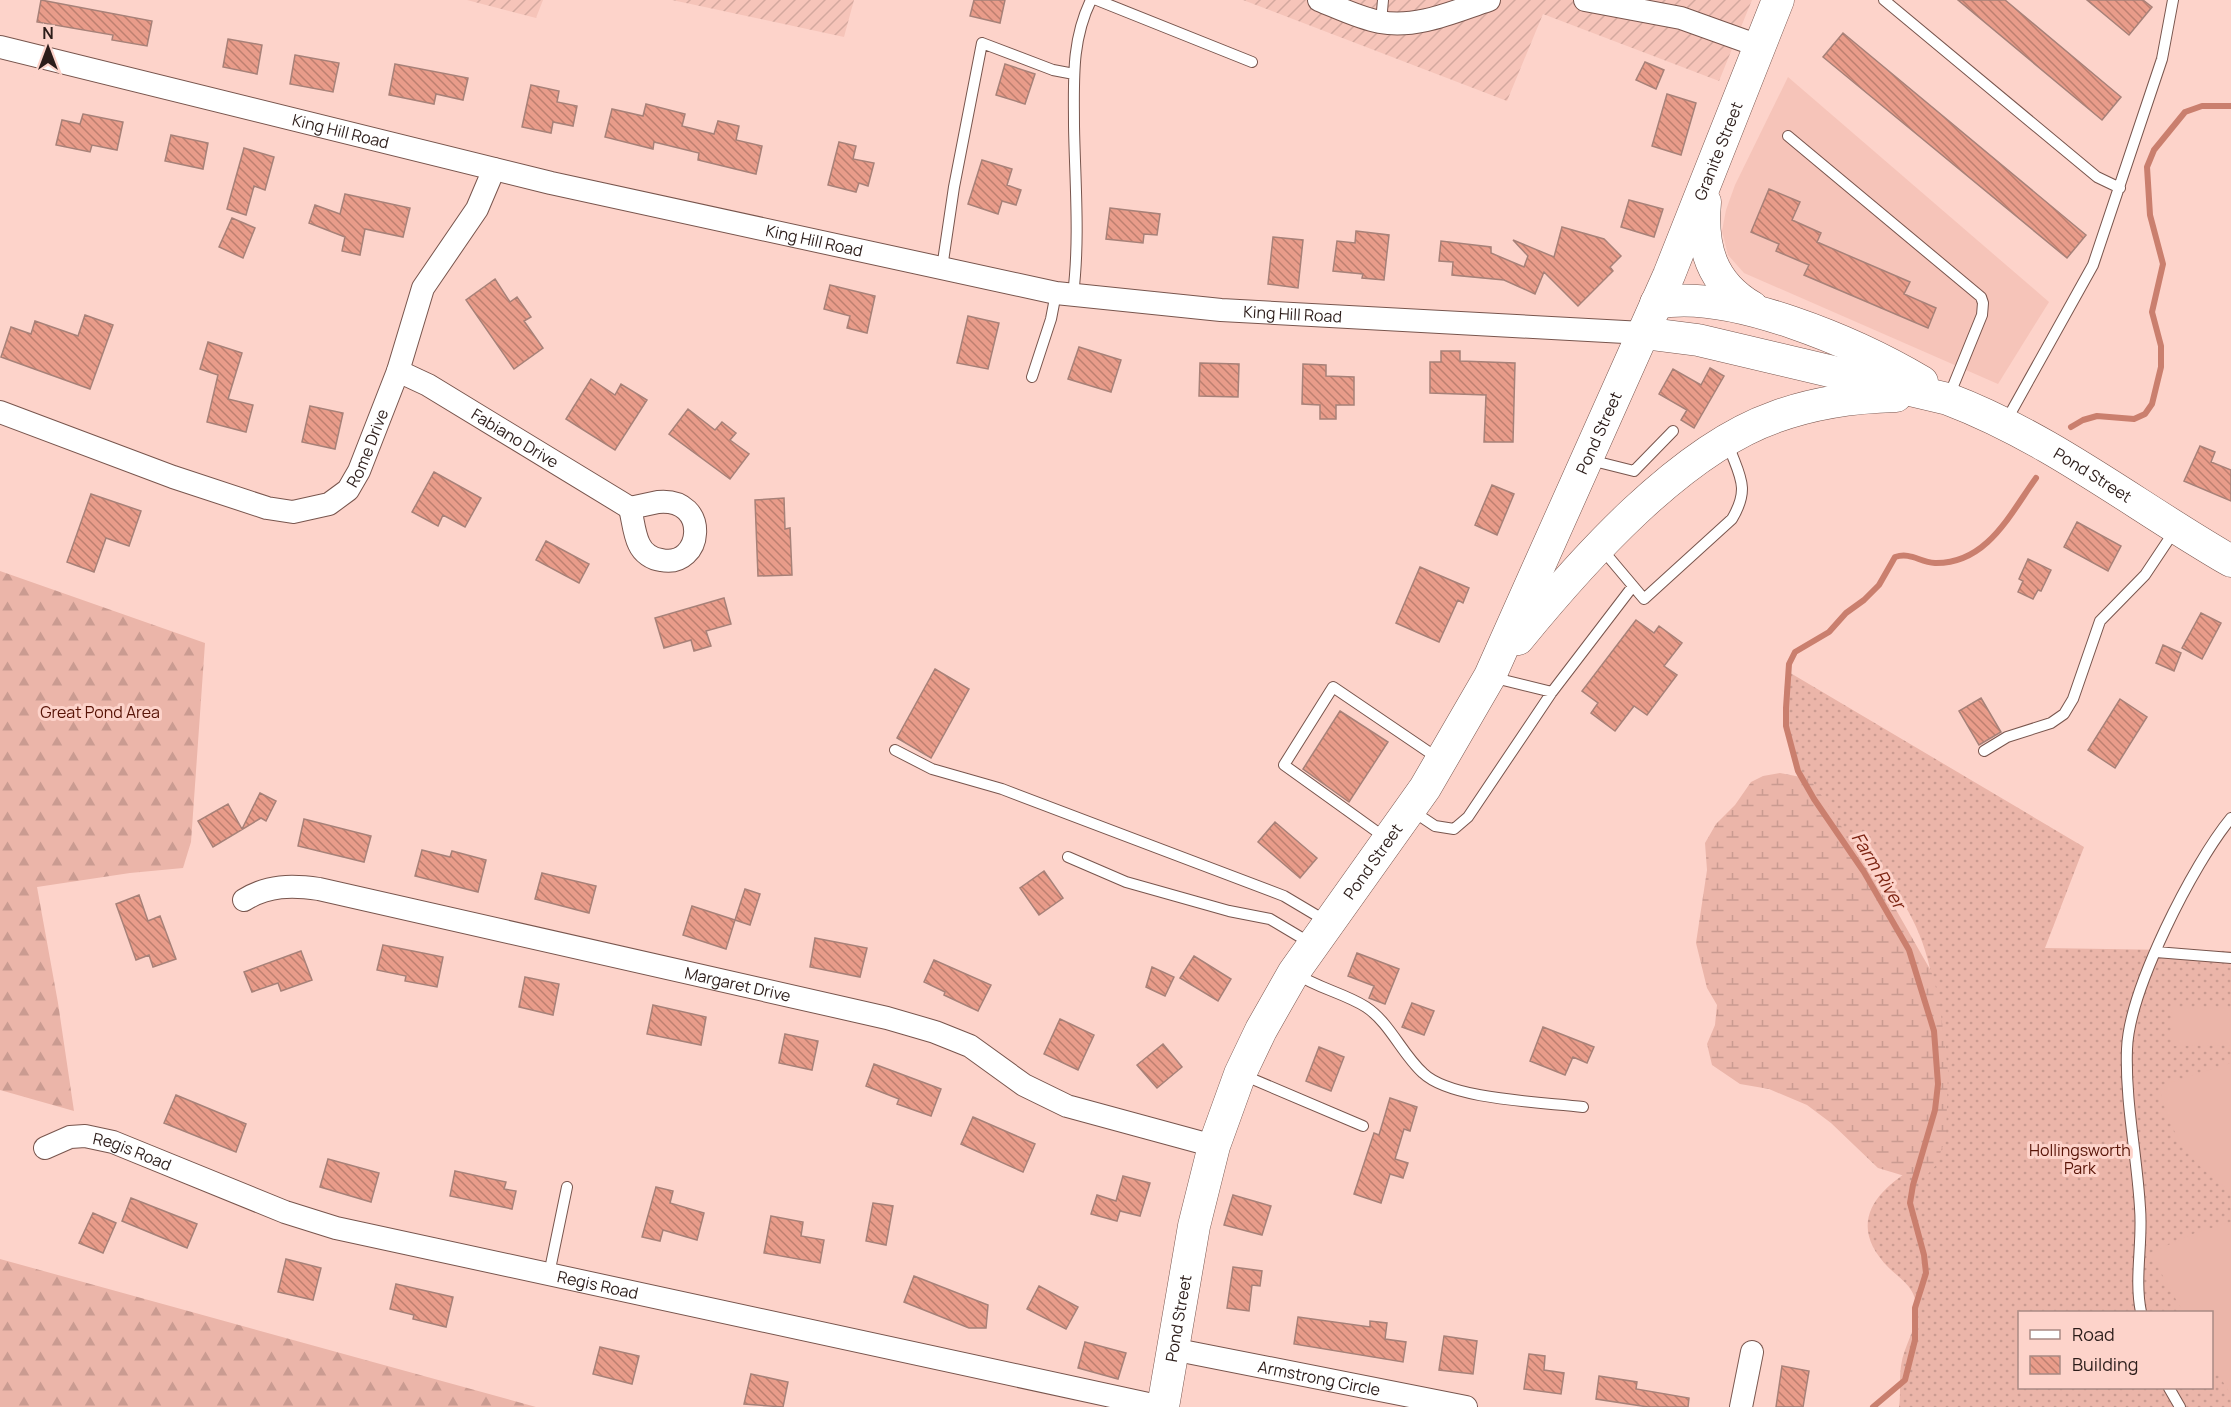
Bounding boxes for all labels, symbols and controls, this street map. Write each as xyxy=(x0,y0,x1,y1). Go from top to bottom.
north arrow xyxy=(18,18,78,78)
text: N xyxy=(42,22,54,44)
street label: Granite Street xyxy=(1689,98,1748,204)
street label: King Hill Road xyxy=(290,109,391,154)
street label: King Hill Road xyxy=(764,219,865,262)
street label: King Hill Road xyxy=(1243,300,1343,328)
street label: Pond Street xyxy=(1571,388,1627,477)
street label: Fabiano Drive xyxy=(467,403,563,473)
street label: Rome Drive xyxy=(341,405,393,491)
street label: Pond Street xyxy=(2050,442,2136,507)
park label: Great Pond Area xyxy=(40,701,160,723)
street label: Pond Street xyxy=(1338,819,1407,904)
water label: Farm River xyxy=(1847,827,1913,915)
street label: Margaret Drive xyxy=(683,961,793,1007)
street label: Regis Road xyxy=(91,1127,175,1176)
park label: Hollingsworth Park xyxy=(2029,1139,2131,1179)
street label: Regis Road xyxy=(555,1265,640,1304)
street label: Pond Street xyxy=(1160,1273,1196,1364)
legend xyxy=(2018,1311,2213,1389)
text: Road xyxy=(2072,1322,2115,1346)
text: Building xyxy=(2072,1352,2138,1376)
street label: Armstrong Circle xyxy=(1256,1355,1382,1401)

